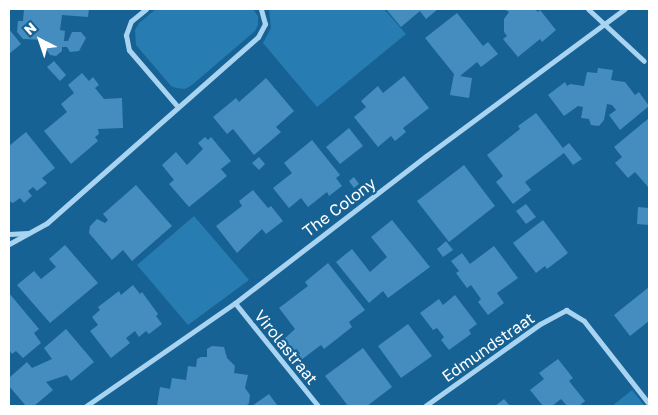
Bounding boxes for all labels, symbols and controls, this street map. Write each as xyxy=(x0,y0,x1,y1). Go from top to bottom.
north arrow xyxy=(15,15,65,65)
text: N xyxy=(20,18,39,38)
street label: The Colony xyxy=(299,173,379,241)
street label: Virolastraat xyxy=(250,306,322,388)
street label: Edmundstraat xyxy=(438,308,538,386)

